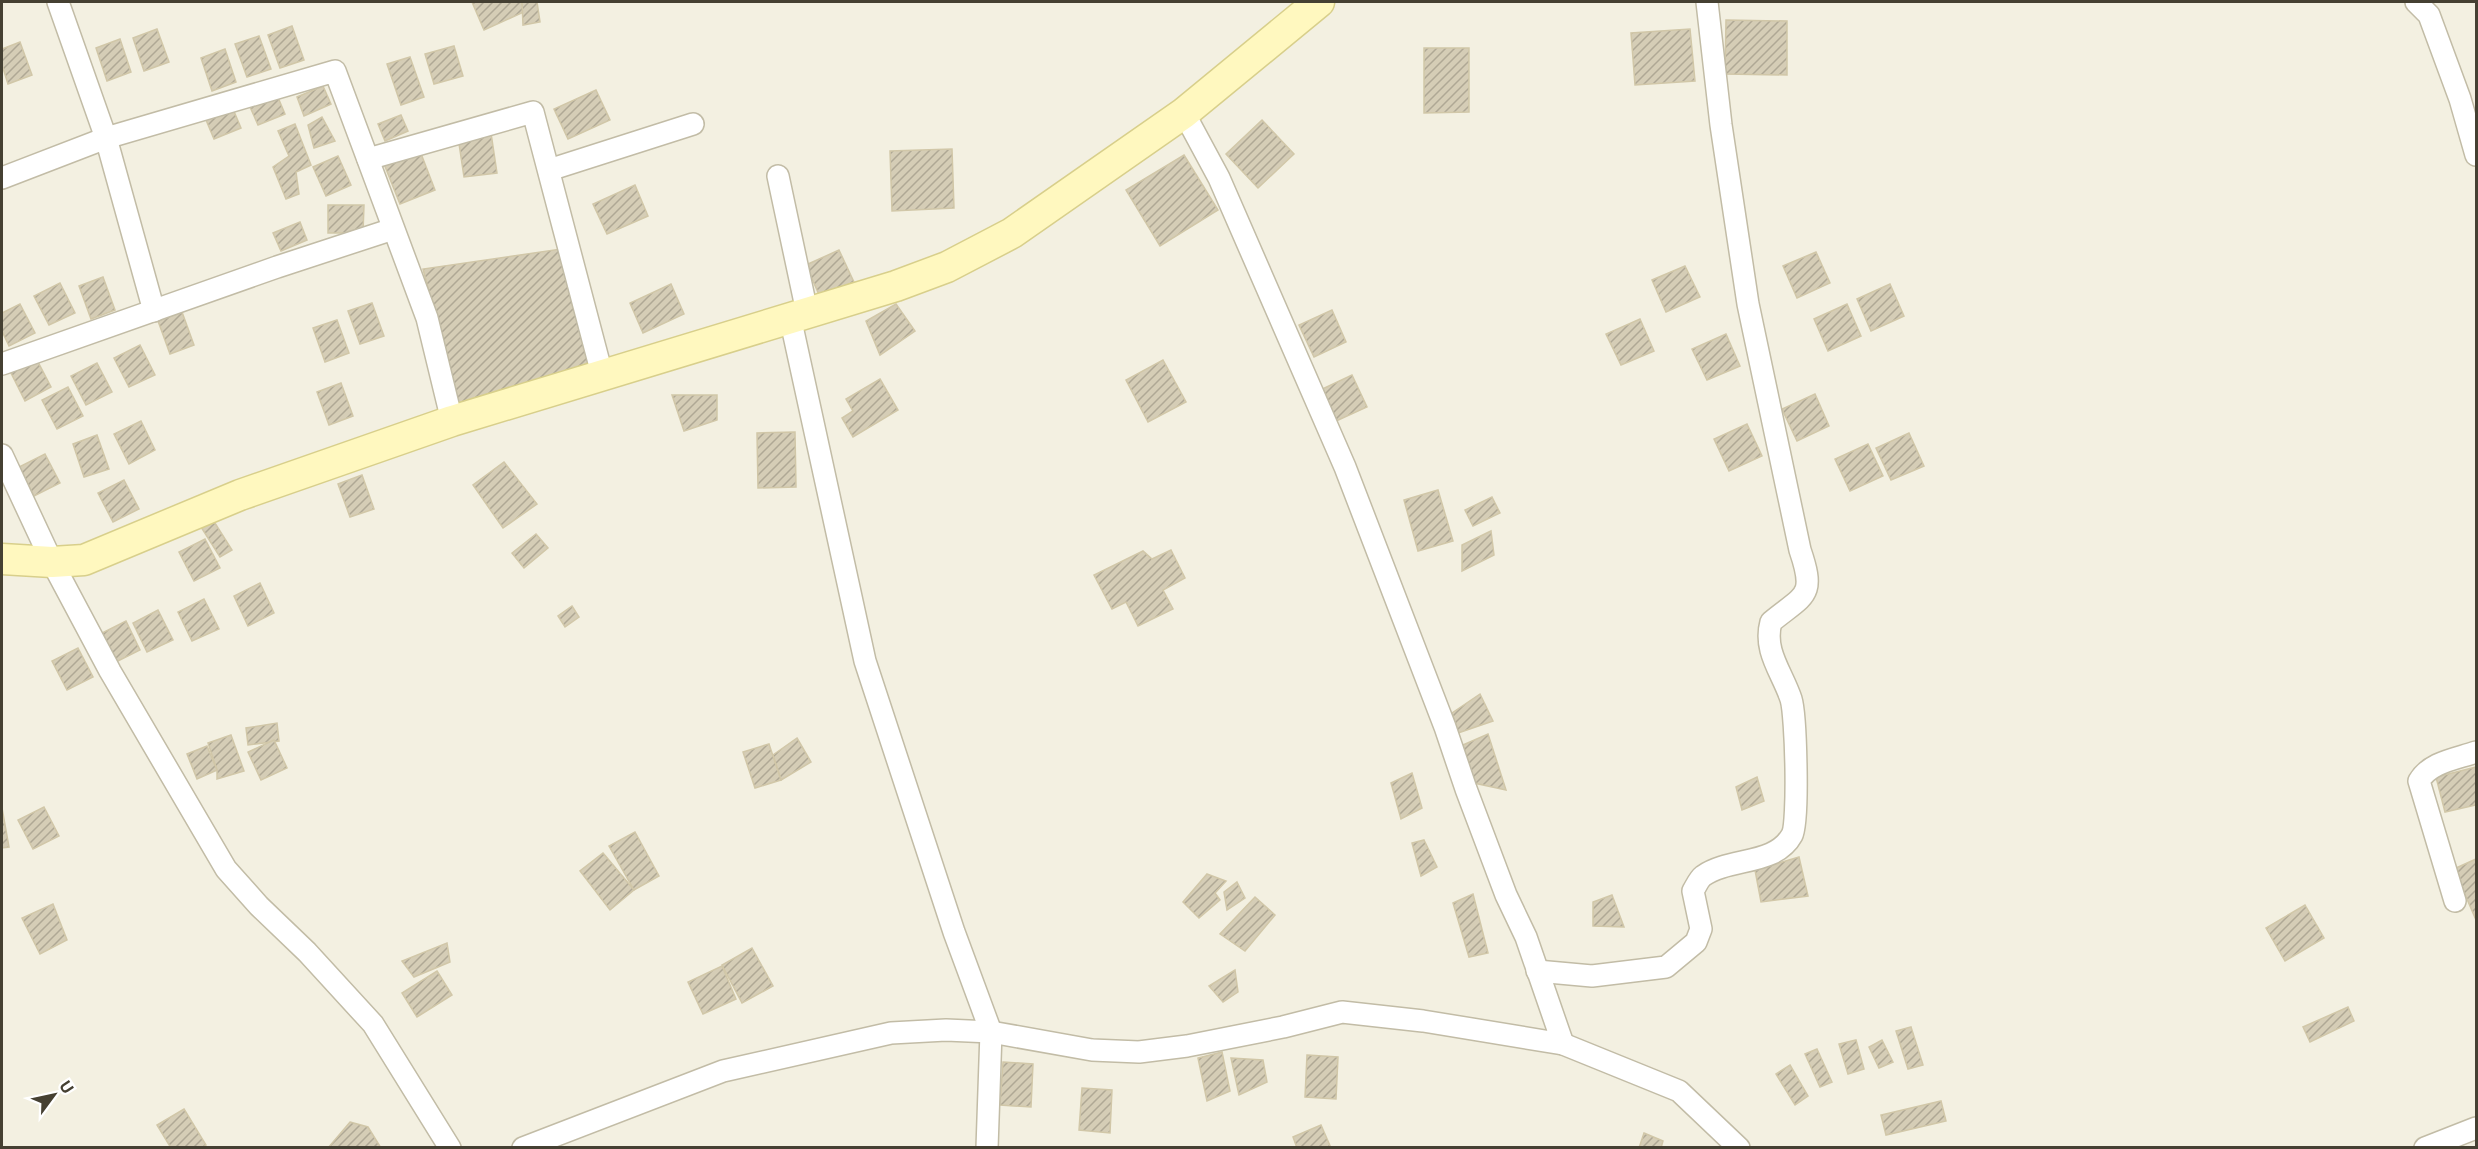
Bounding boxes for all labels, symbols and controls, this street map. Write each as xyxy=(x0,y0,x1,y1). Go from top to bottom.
north arrow xyxy=(24,1065,84,1125)
text: U xyxy=(55,1077,77,1097)

